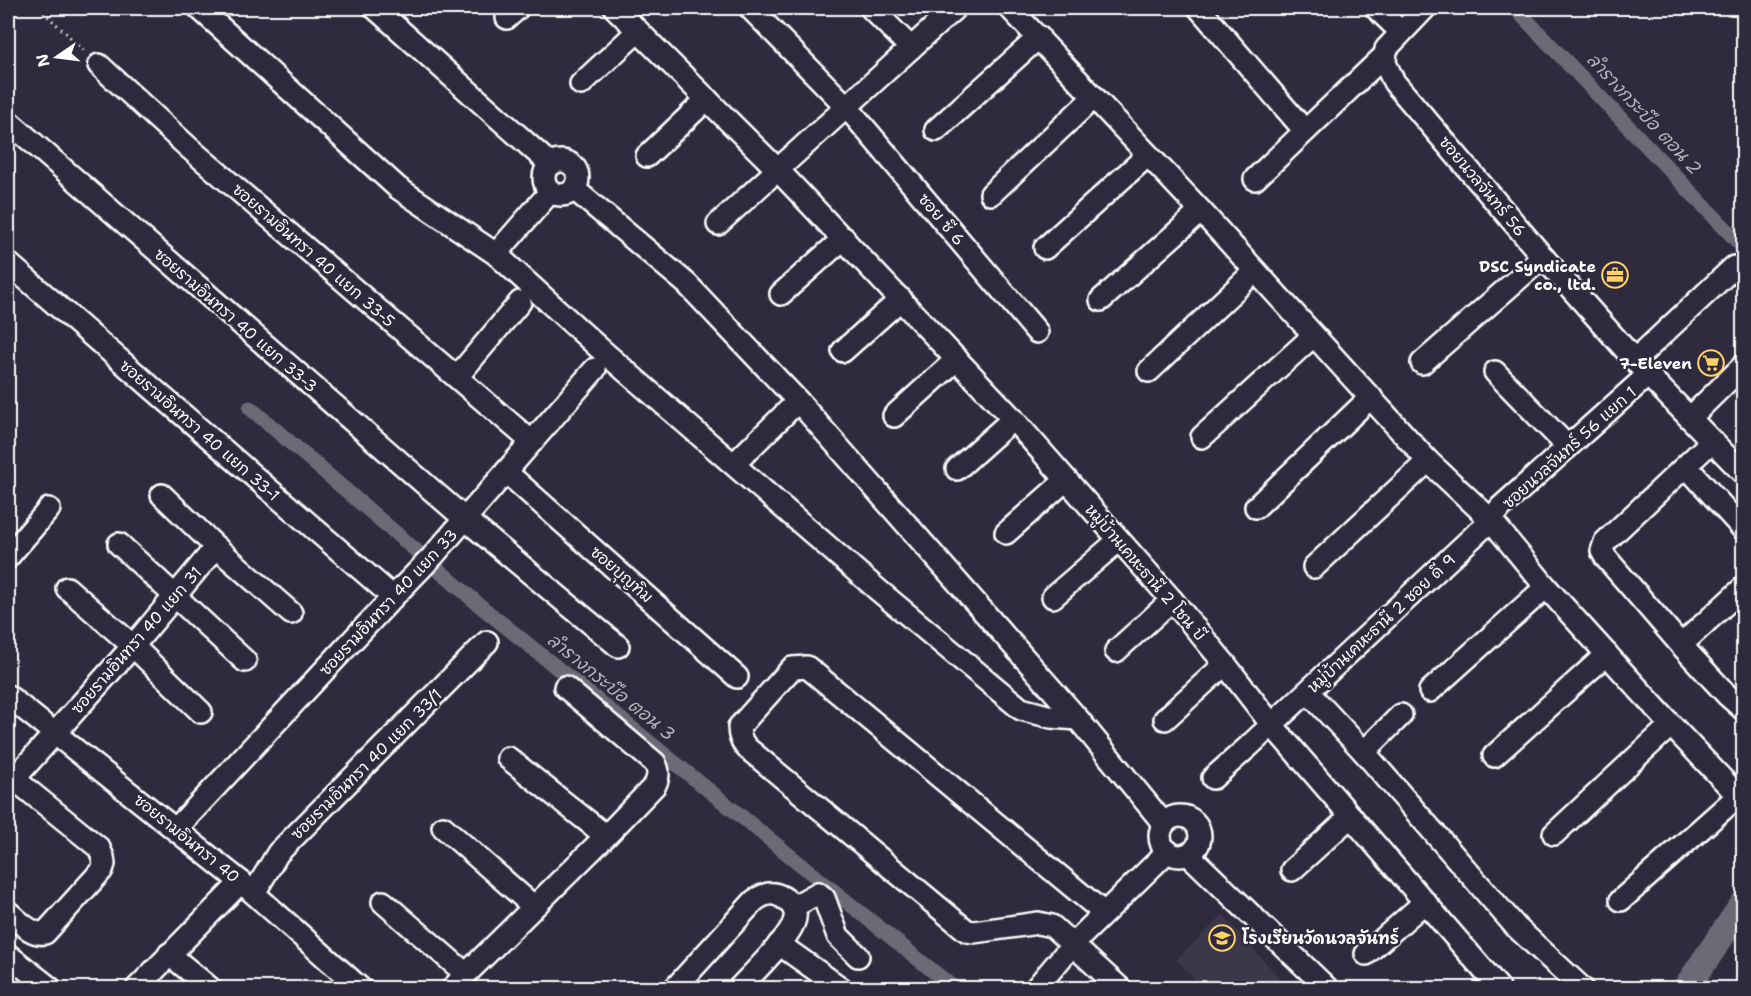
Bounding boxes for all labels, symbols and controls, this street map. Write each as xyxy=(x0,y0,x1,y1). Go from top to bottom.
north arrow xyxy=(27,27,87,87)
water label: ลำรางกระบือ ตอน 2 xyxy=(1581,48,1707,180)
text: N xyxy=(31,52,55,69)
street label: ซอยนวลจันทร์ 56 xyxy=(1435,131,1531,241)
street label: ซอยรามอินทรา 40 แยก 33-5 xyxy=(228,179,399,332)
street label: ซอย ซี 6 xyxy=(914,189,969,250)
street label: ซอยรามอินทรา 40 แยก 33-3 xyxy=(150,244,322,397)
place label: DSC Syndicate co., ltd. xyxy=(1479,256,1596,295)
office icon: DSC Syndicate co., ltd. xyxy=(1600,260,1630,290)
supermarket icon: 7-Eleven xyxy=(1696,348,1726,378)
place label: 7-Eleven xyxy=(1619,353,1692,374)
street label: ซอยรามอินทรา 40 แยก 33-1 xyxy=(115,355,284,506)
street label: ซอยนวลจันทร์ 56 แยก 1 xyxy=(1497,381,1641,513)
street label: หมู่บ้านเคหะธานี 2 โซน บี xyxy=(1079,499,1212,646)
street label: ซอยรามอินทรา 40 แยก 33 xyxy=(315,524,462,680)
street label: ซอยบุญทิม xyxy=(585,541,657,609)
street label: หมู่บ้านเคหะธานี 2 ซอย ดี 9 xyxy=(1302,548,1461,699)
street label: ซอยรามอินทรา 40 แยก 31 xyxy=(66,562,206,719)
water label: ลำรางกระบือ ตอน 3 xyxy=(542,628,680,746)
street label: ซอยรามอินทรา 40 แยก 33/1 xyxy=(286,684,446,844)
street label: ซอยรามอินทรา 40 xyxy=(130,789,244,887)
school or university icon: โรงเรียนวัดนวลจันทร์ xyxy=(1207,923,1237,953)
place label: โรงเรียนวัดนวลจันทร์ xyxy=(1241,927,1399,949)

